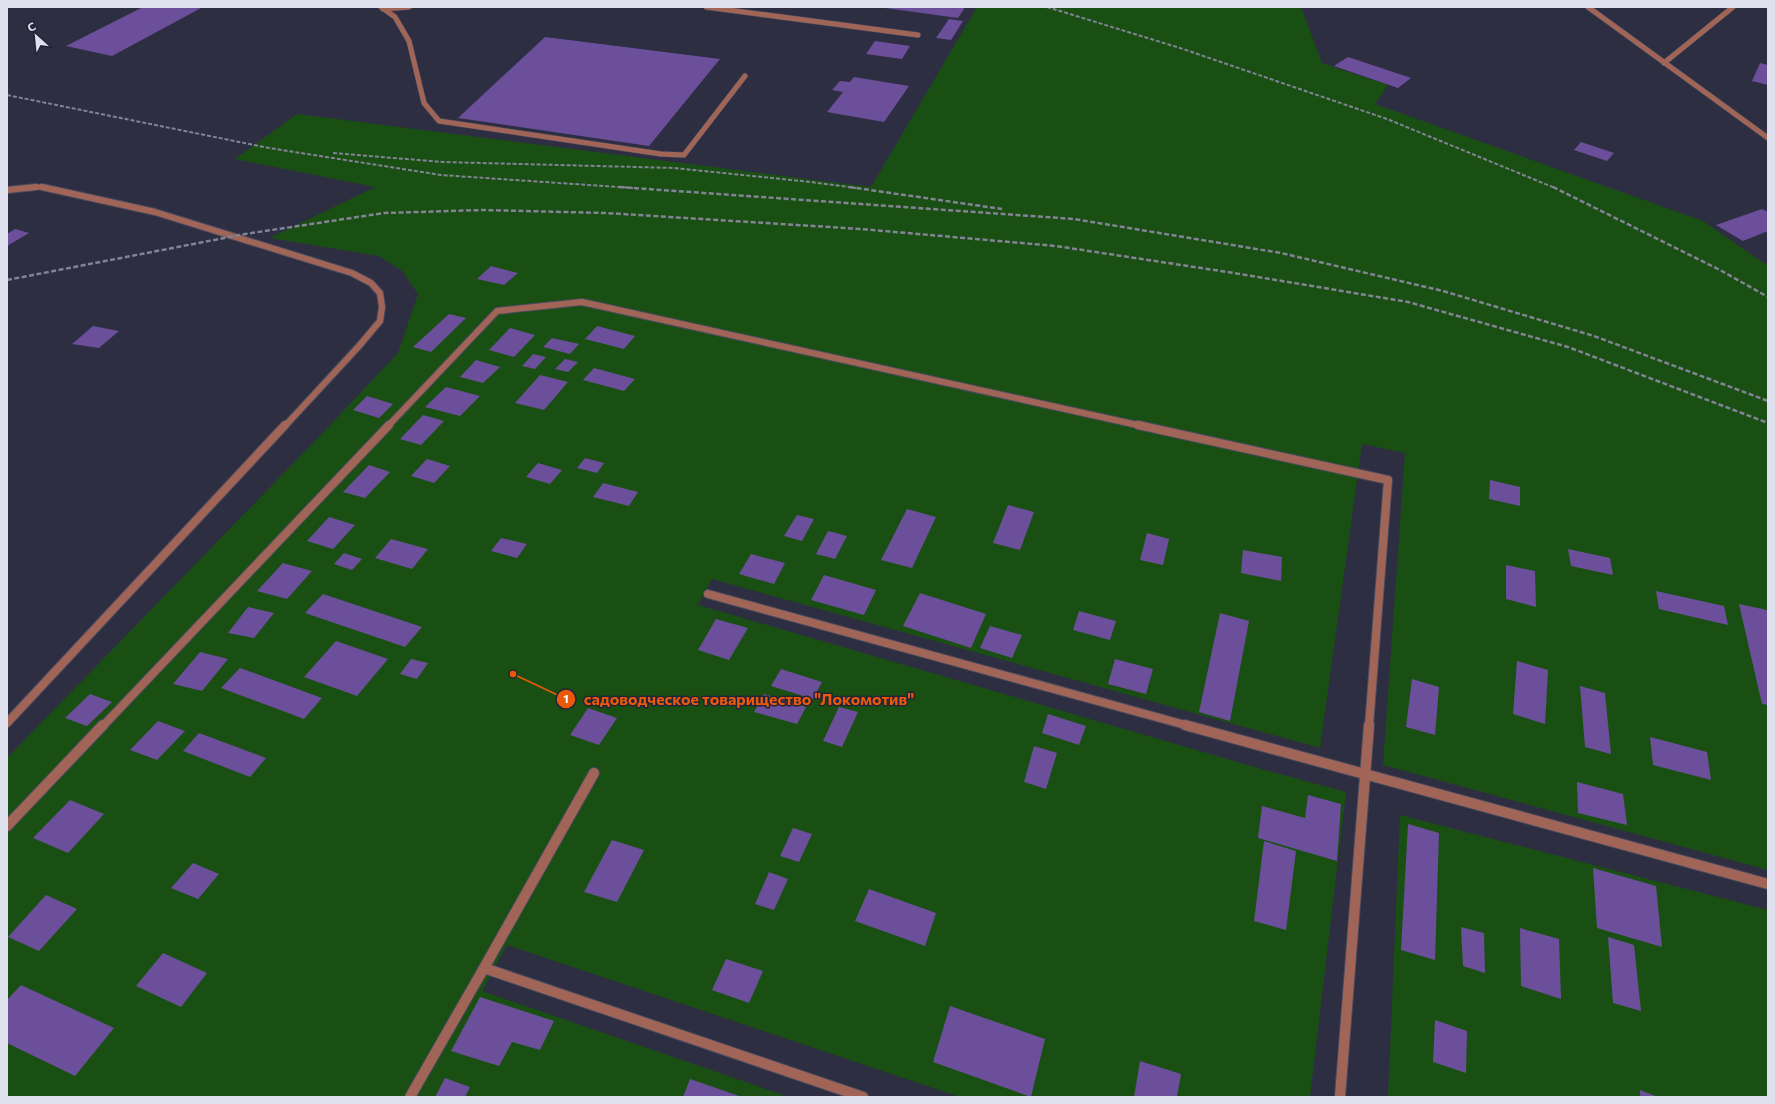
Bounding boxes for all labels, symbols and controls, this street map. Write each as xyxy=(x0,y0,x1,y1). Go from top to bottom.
north arrow xyxy=(16,16,56,56)
text: С xyxy=(25,19,38,34)
callout: садоводческое товарищество "Локомотив" xyxy=(556,685,922,713)
text: садоводческое товарищество "Локомотив" xyxy=(584,689,914,708)
text: 1 xyxy=(563,691,569,705)

